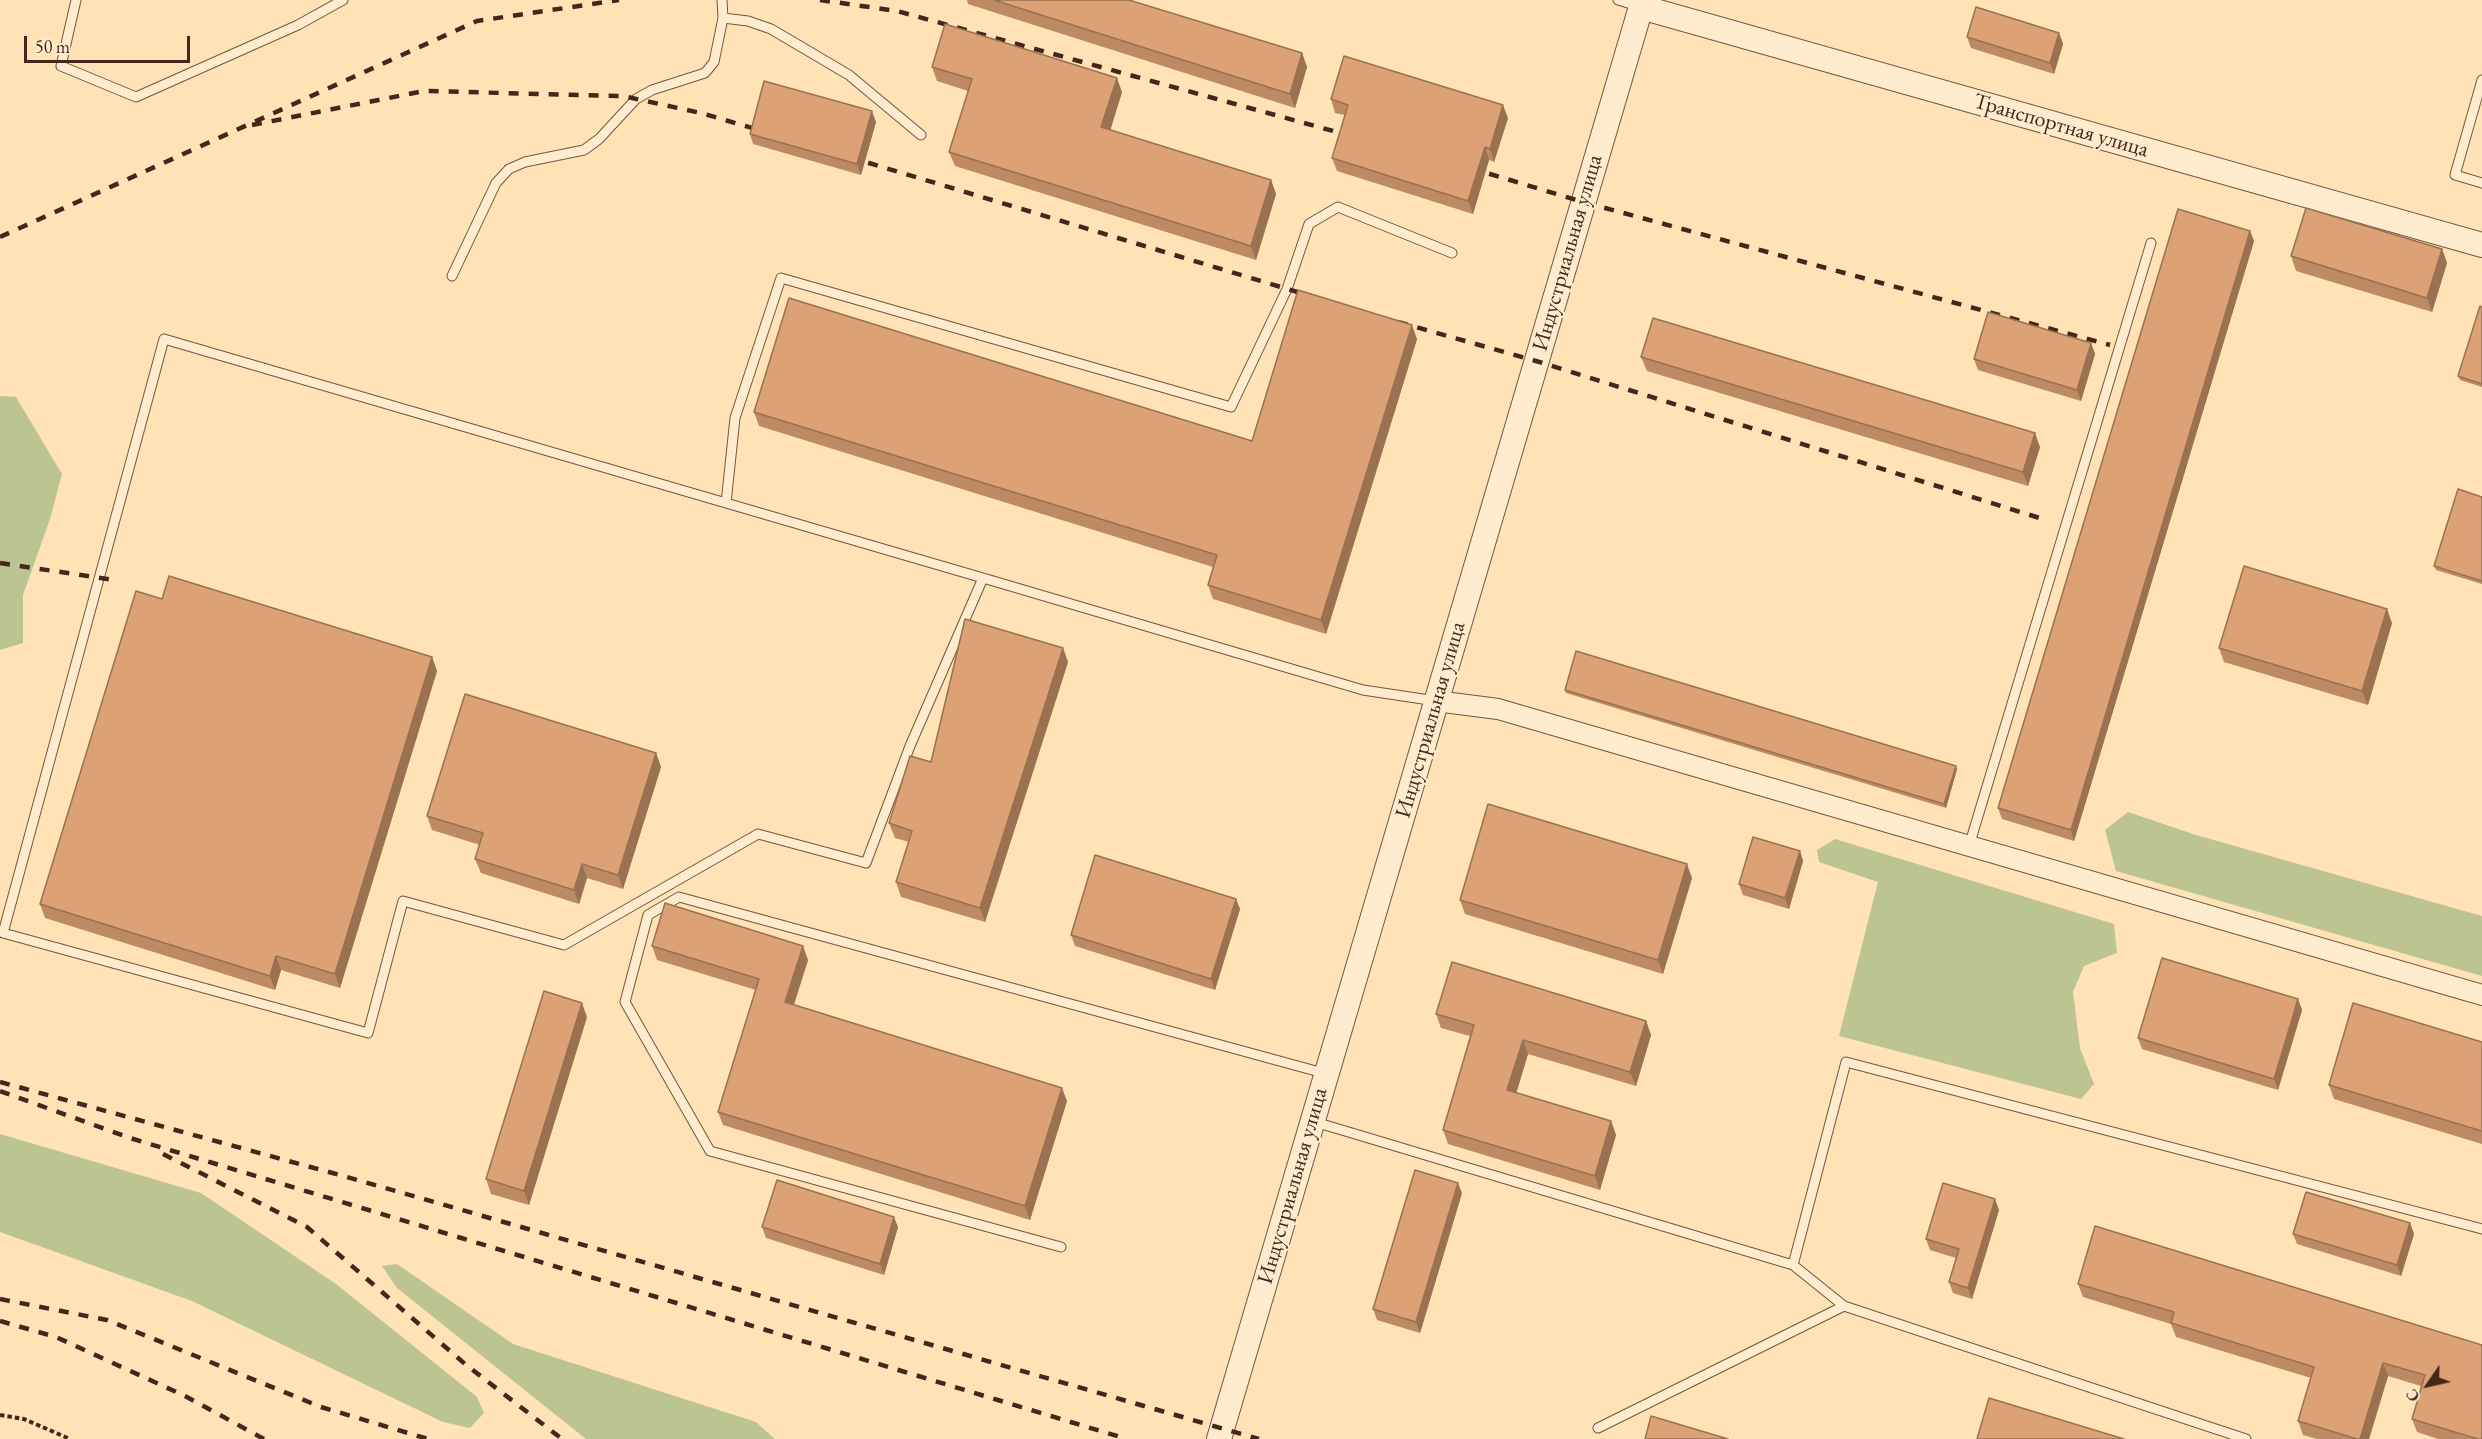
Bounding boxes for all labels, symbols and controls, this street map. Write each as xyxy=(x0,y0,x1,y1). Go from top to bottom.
scale bar xyxy=(27,24,194,62)
text: 50 m xyxy=(35,35,70,58)
street label: Транспортная улица xyxy=(1971,88,2151,164)
street label: Индустриальная улица xyxy=(1527,152,1609,354)
street label: Индустриальная улица xyxy=(1390,619,1472,821)
street label: Индустриальная улица xyxy=(1252,1085,1334,1287)
north arrow xyxy=(2398,1355,2458,1415)
text: С xyxy=(2401,1385,2425,1406)

